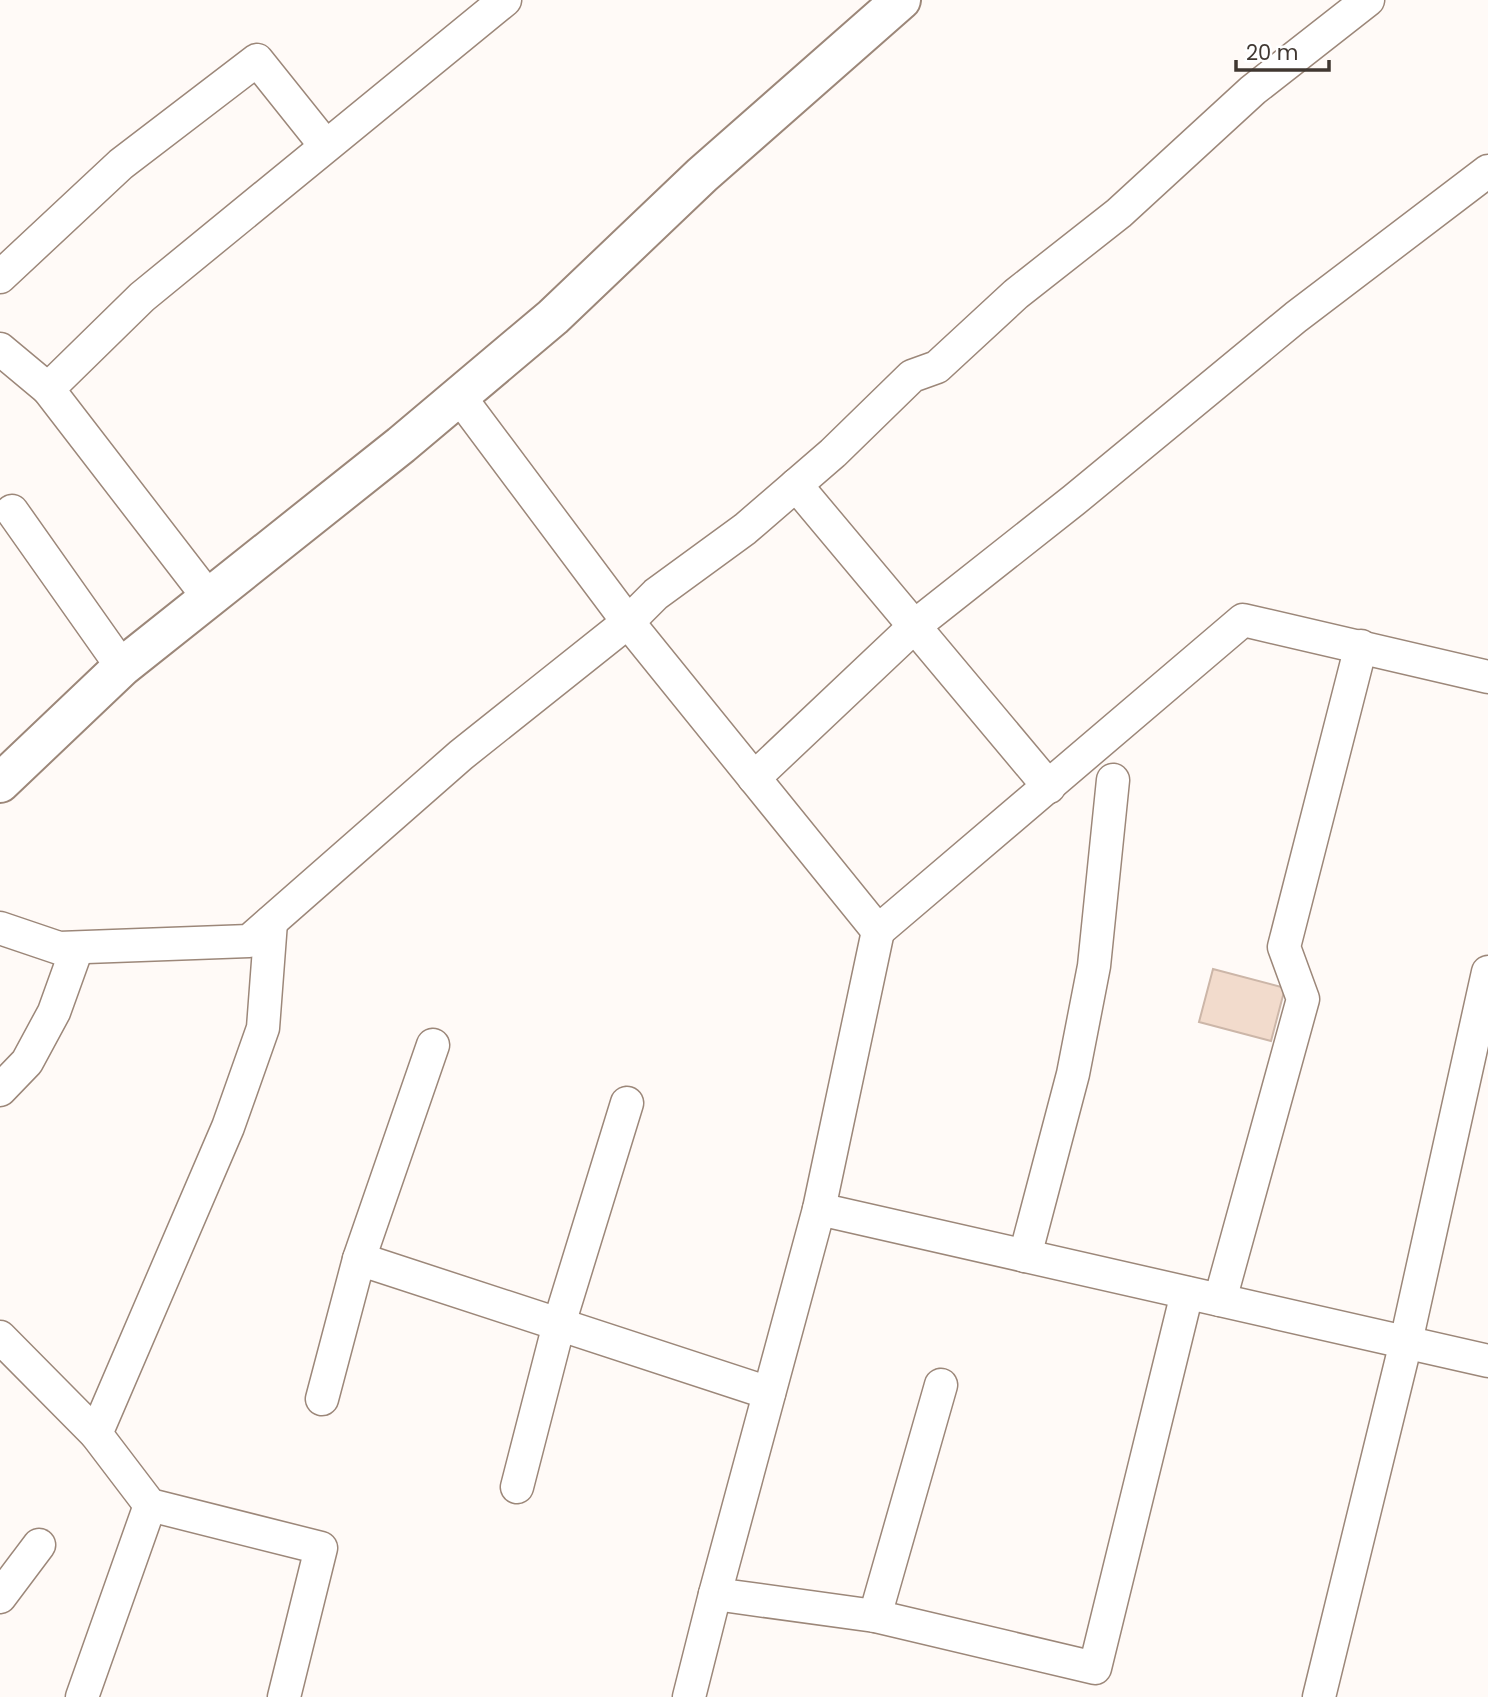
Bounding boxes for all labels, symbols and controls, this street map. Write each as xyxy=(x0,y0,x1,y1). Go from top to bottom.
scale bar xyxy=(1236,28,1329,72)
text: 20 m xyxy=(1246,38,1299,67)

